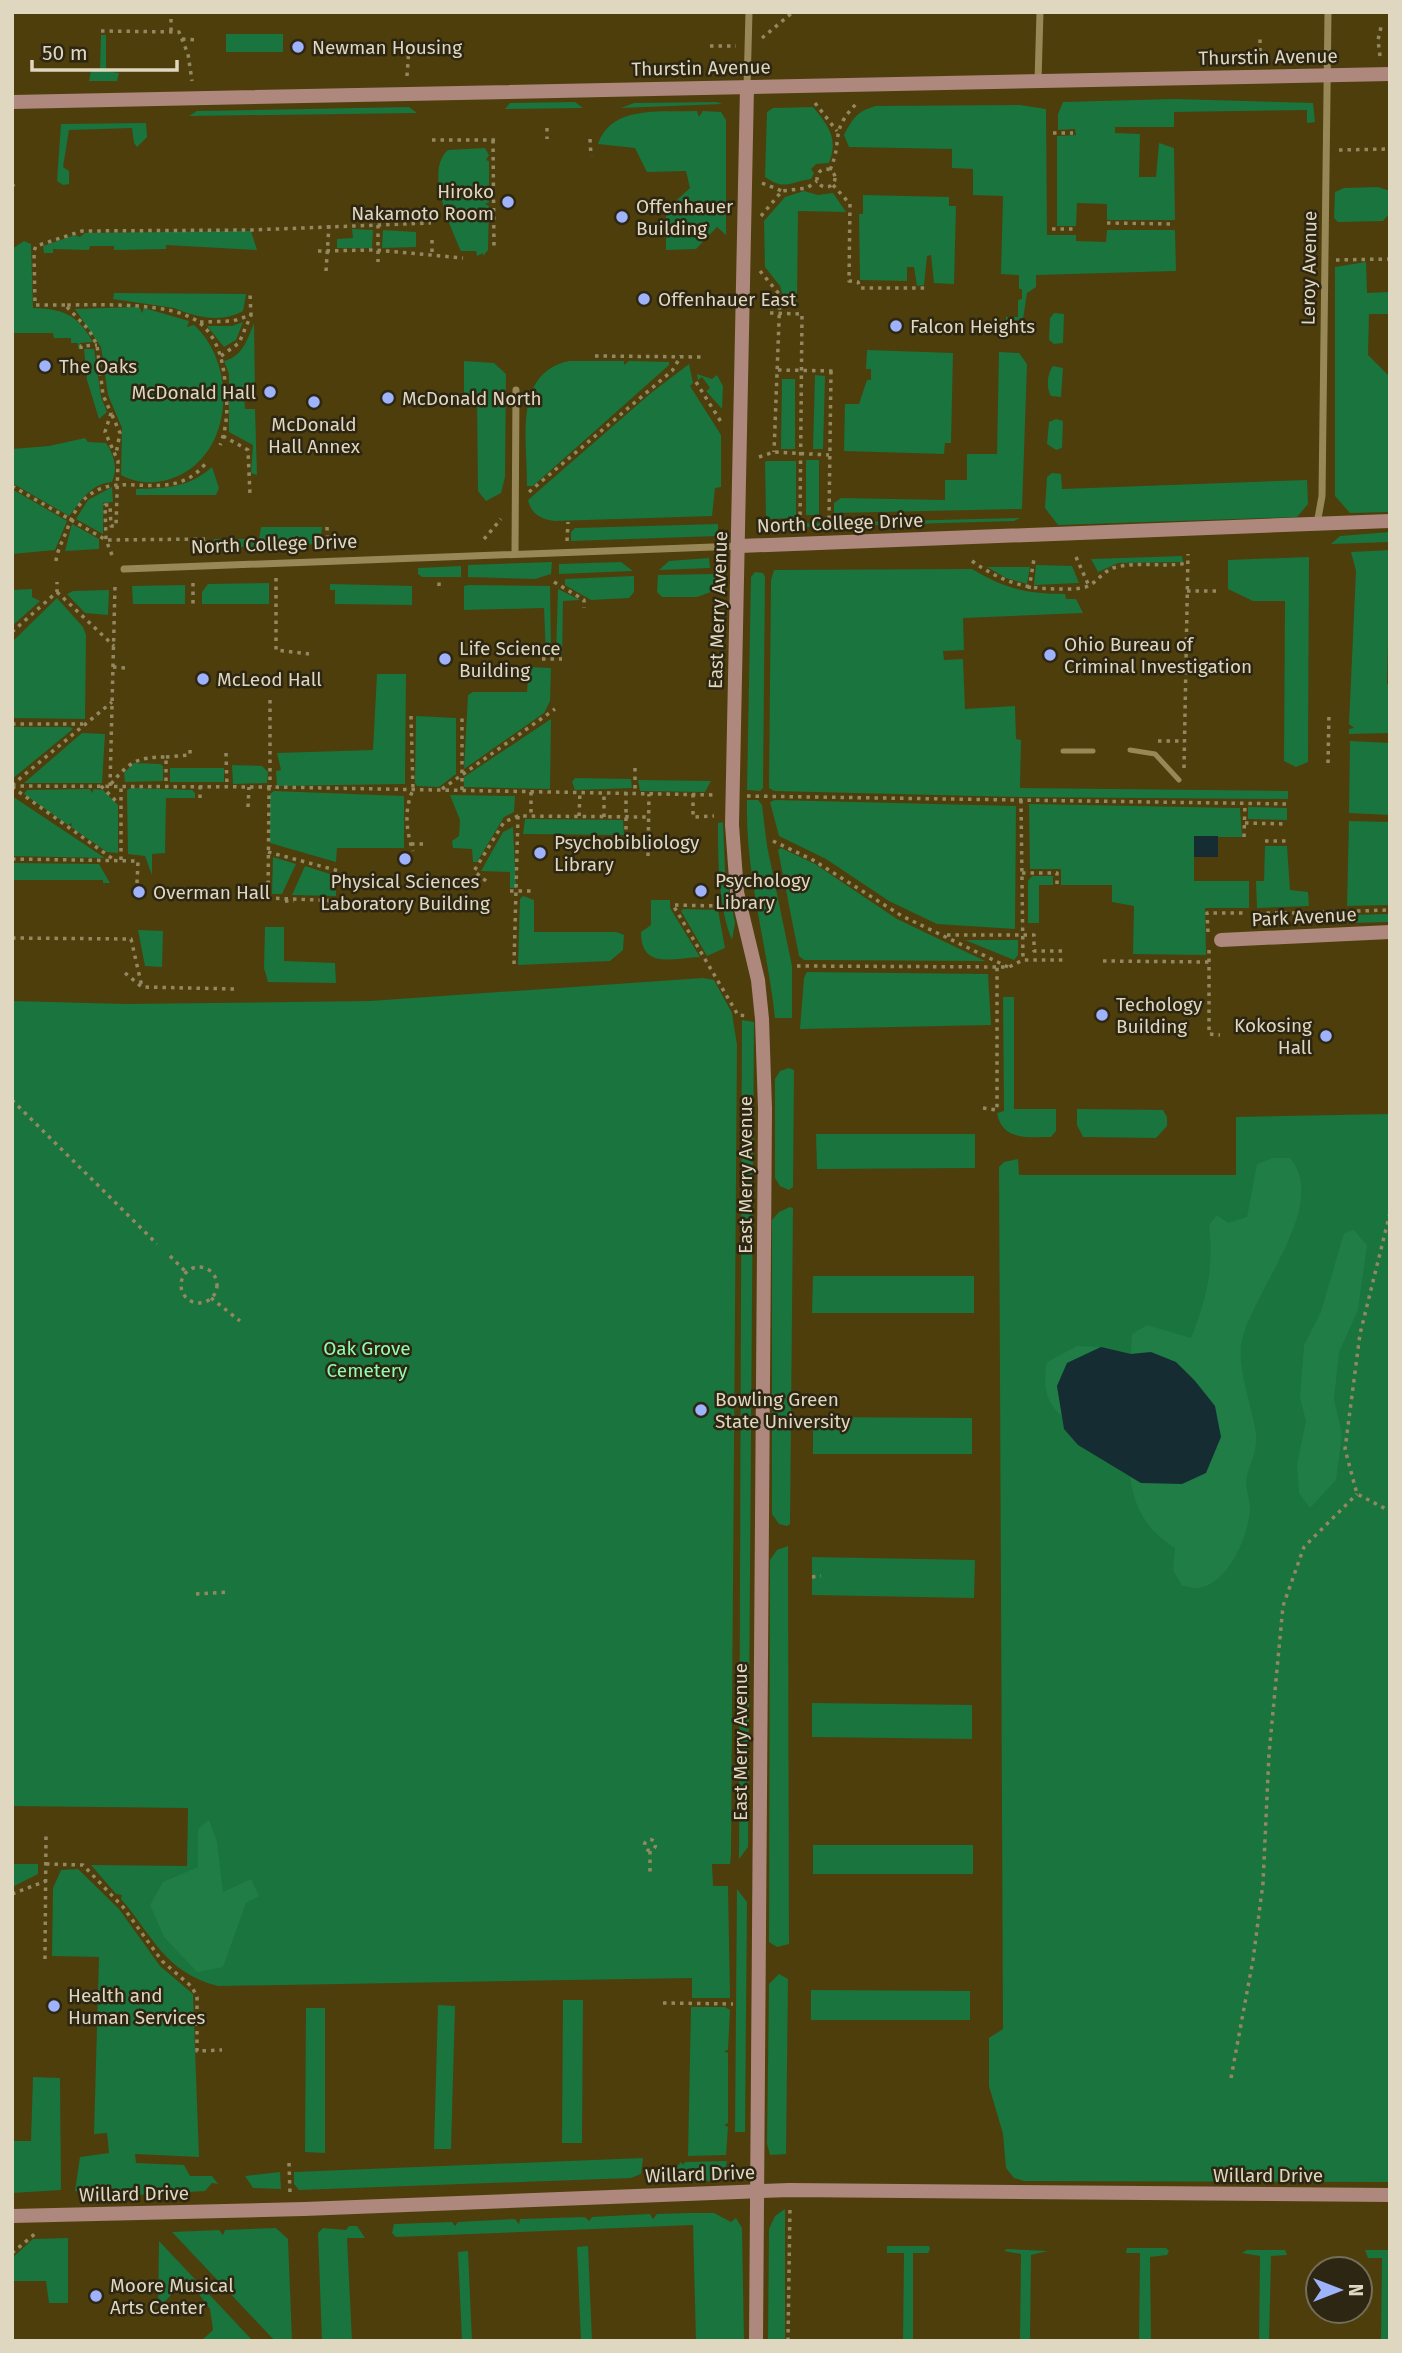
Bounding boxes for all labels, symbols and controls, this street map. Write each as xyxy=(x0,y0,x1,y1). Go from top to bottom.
scale bar xyxy=(32,28,177,72)
place label: Newman Housing xyxy=(312,36,462,59)
marker: Newman Housing xyxy=(290,39,306,55)
text: 50 m xyxy=(42,40,88,66)
street label: Thurstin Avenue xyxy=(1198,44,1338,70)
street label: Thurstin Avenue xyxy=(631,55,771,81)
place label: Hiroko Nakamoto Room xyxy=(351,180,494,225)
marker: Hiroko Nakamoto Room xyxy=(500,194,516,210)
place label: Offenhauer Building xyxy=(636,195,734,240)
marker: Offenhauer Building xyxy=(614,209,630,225)
street label: Leroy Avenue xyxy=(1297,211,1321,325)
place label: Offenhauer East xyxy=(658,288,796,311)
marker: Offenhauer East xyxy=(636,291,652,307)
place label: Falcon Heights xyxy=(910,315,1035,338)
marker: Falcon Heights xyxy=(888,318,904,334)
place label: The Oaks xyxy=(59,355,137,378)
marker: The Oaks xyxy=(37,358,53,374)
place label: McDonald Hall xyxy=(131,381,256,404)
marker: McDonald Hall xyxy=(262,384,278,400)
place label: McDonald North xyxy=(402,387,542,410)
marker: McDonald North xyxy=(380,390,396,406)
marker: McDonald Hall Annex xyxy=(306,394,322,410)
place label: McDonald Hall Annex xyxy=(268,413,361,458)
street label: North College Drive xyxy=(756,509,924,537)
street label: North College Drive xyxy=(190,530,358,558)
street label: East Merry Avenue xyxy=(704,531,732,689)
place label: Ohio Bureau of Criminal Investigation xyxy=(1064,633,1252,678)
place label: Life Science Building xyxy=(459,637,561,682)
marker: Ohio Bureau of Criminal Investigation xyxy=(1042,647,1058,663)
marker: Life Science Building xyxy=(437,651,453,667)
place label: McLeod Hall xyxy=(217,668,322,691)
marker: McLeod Hall xyxy=(195,671,211,687)
place label: Psychobibliology Library xyxy=(554,831,700,876)
marker: Psychobibliology Library xyxy=(532,845,548,861)
marker: Physical Sciences Laboratory Building xyxy=(397,851,413,867)
place label: Psychology Library xyxy=(715,869,811,914)
place label: Physical Sciences Laboratory Building xyxy=(320,870,490,915)
place label: Overman Hall xyxy=(153,881,271,904)
marker: Psychology Library xyxy=(693,883,709,899)
marker: Overman Hall xyxy=(131,884,147,900)
street label: Park Avenue xyxy=(1251,903,1357,931)
place label: Techology Building xyxy=(1116,993,1203,1038)
marker: Techology Building xyxy=(1094,1007,1110,1023)
place label: Kokosing Hall xyxy=(1234,1014,1312,1059)
marker: Kokosing Hall xyxy=(1318,1028,1334,1044)
street label: East Merry Avenue xyxy=(734,1096,757,1254)
park label: Oak Grove Cemetery xyxy=(323,1337,411,1382)
place label: Bowling Green State University xyxy=(715,1388,851,1433)
marker: Bowling Green State University xyxy=(693,1402,709,1418)
street label: East Merry Avenue xyxy=(729,1663,752,1821)
place label: Health and Human Services xyxy=(68,1984,206,2029)
marker: Health and Human Services xyxy=(46,1998,62,2014)
street label: Willard Drive xyxy=(645,2161,755,2187)
street label: Willard Drive xyxy=(1213,2164,1323,2187)
street label: Willard Drive xyxy=(79,2182,189,2206)
north arrow xyxy=(1304,2255,1374,2325)
place label: Moore Musical Arts Center xyxy=(110,2274,234,2319)
text: N xyxy=(1344,2284,1367,2296)
marker: Moore Musical Arts Center xyxy=(88,2288,104,2304)

